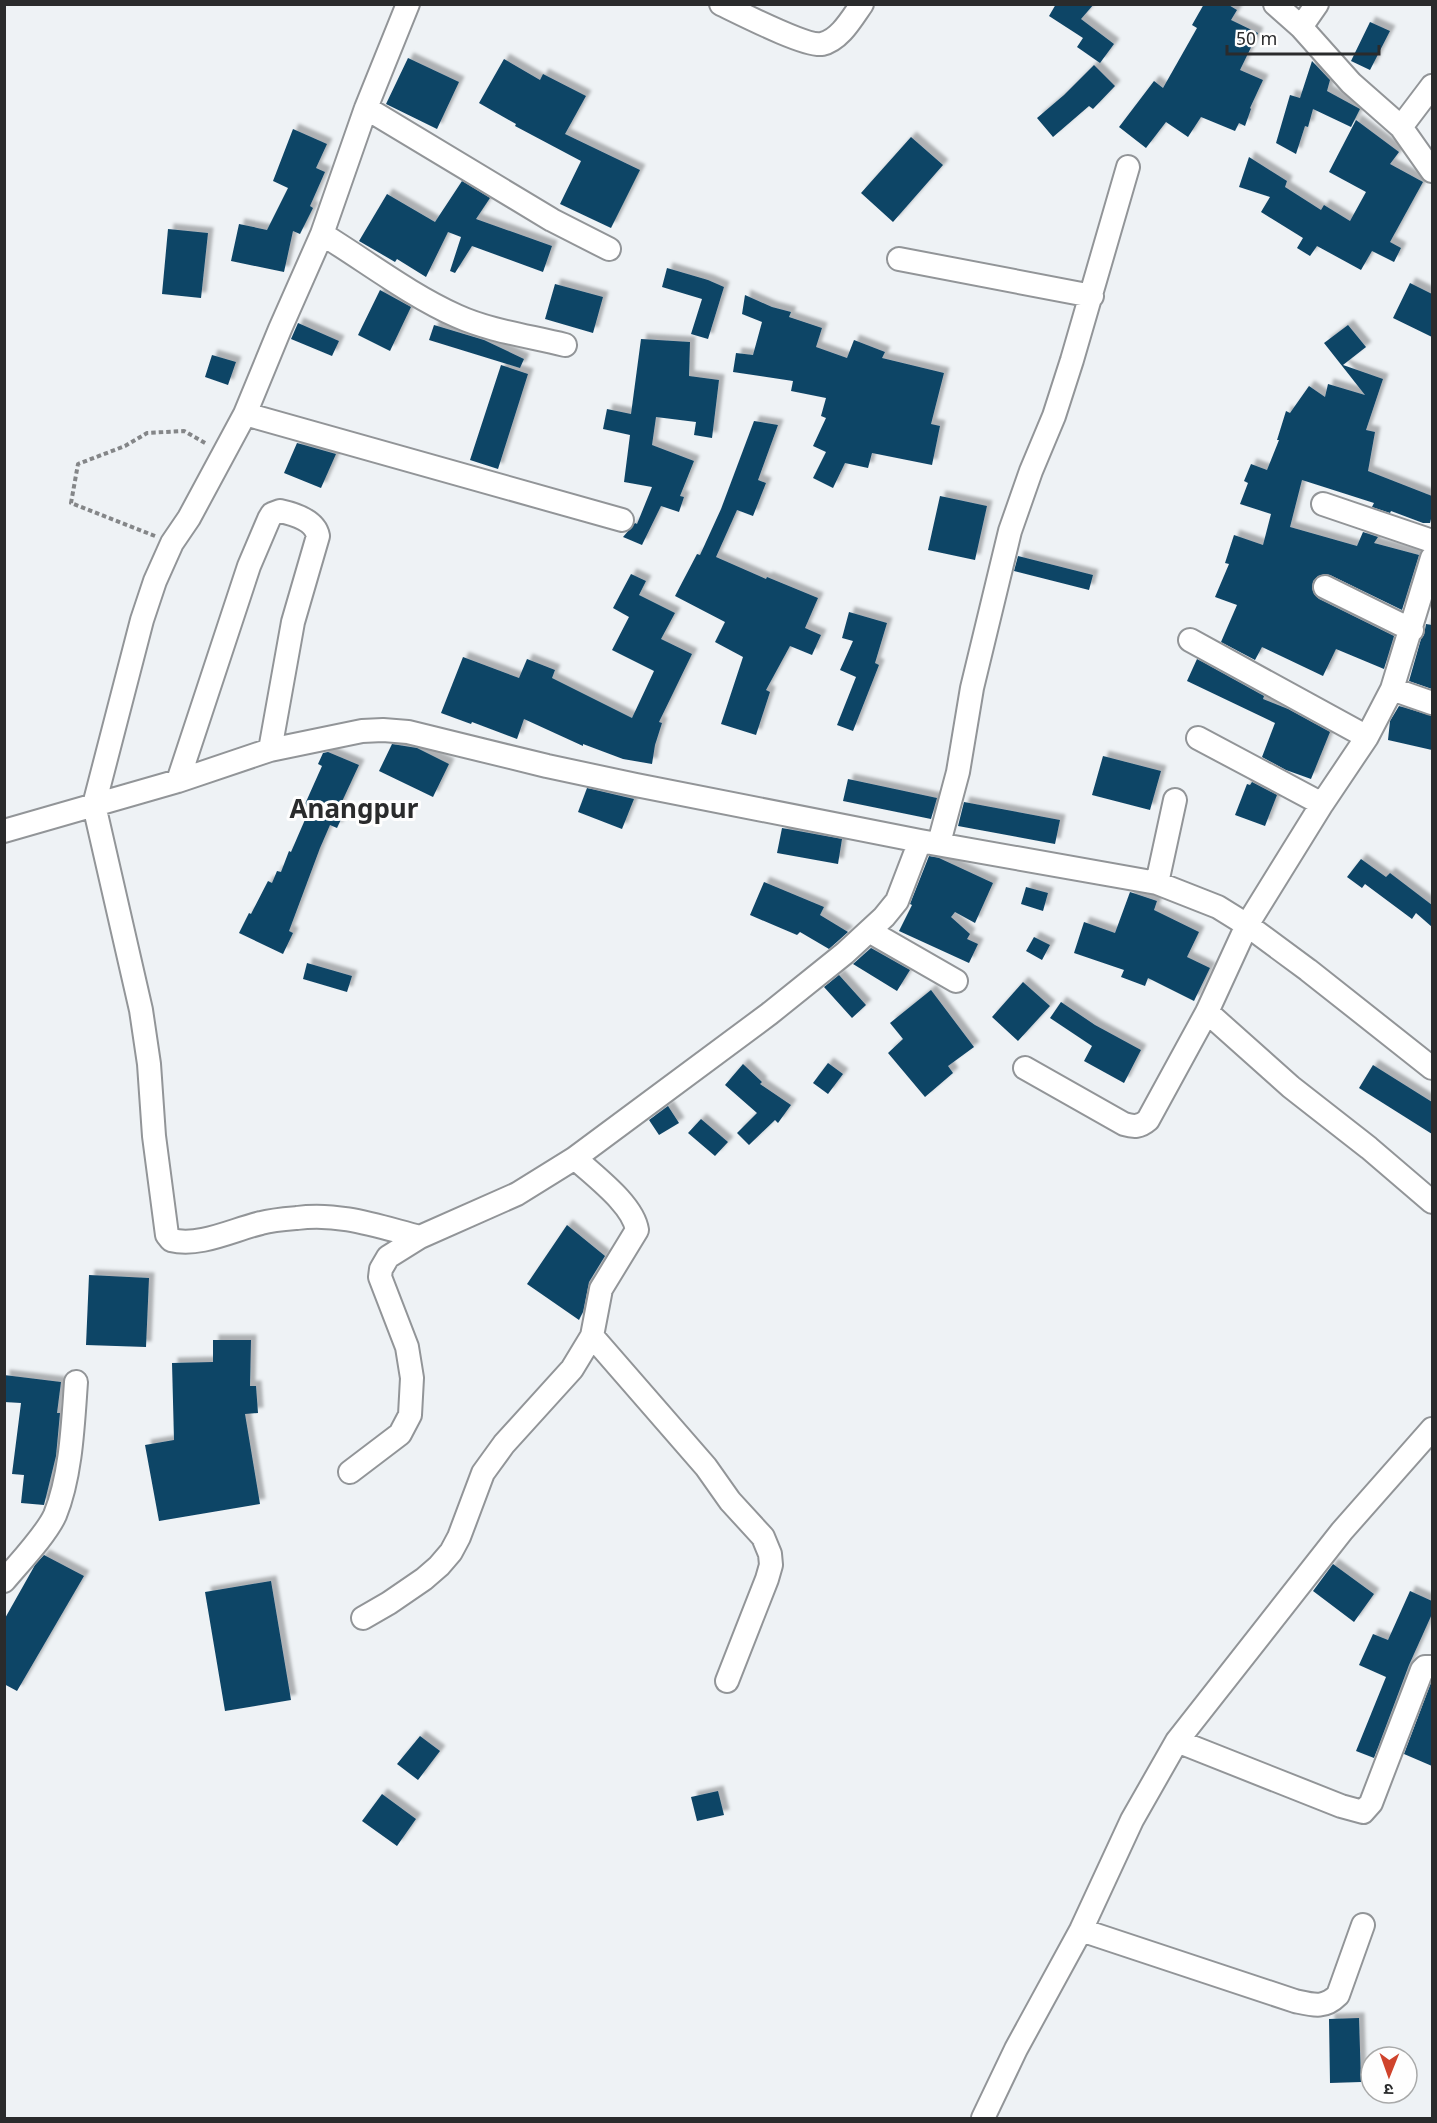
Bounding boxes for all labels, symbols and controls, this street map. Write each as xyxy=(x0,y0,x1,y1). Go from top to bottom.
scale bar xyxy=(1227,18,1378,56)
text: 50 m xyxy=(1236,29,1277,52)
district label: Anangpur xyxy=(290,795,419,829)
north arrow xyxy=(1359,2045,1419,2105)
text: उ xyxy=(1383,2077,1394,2098)

